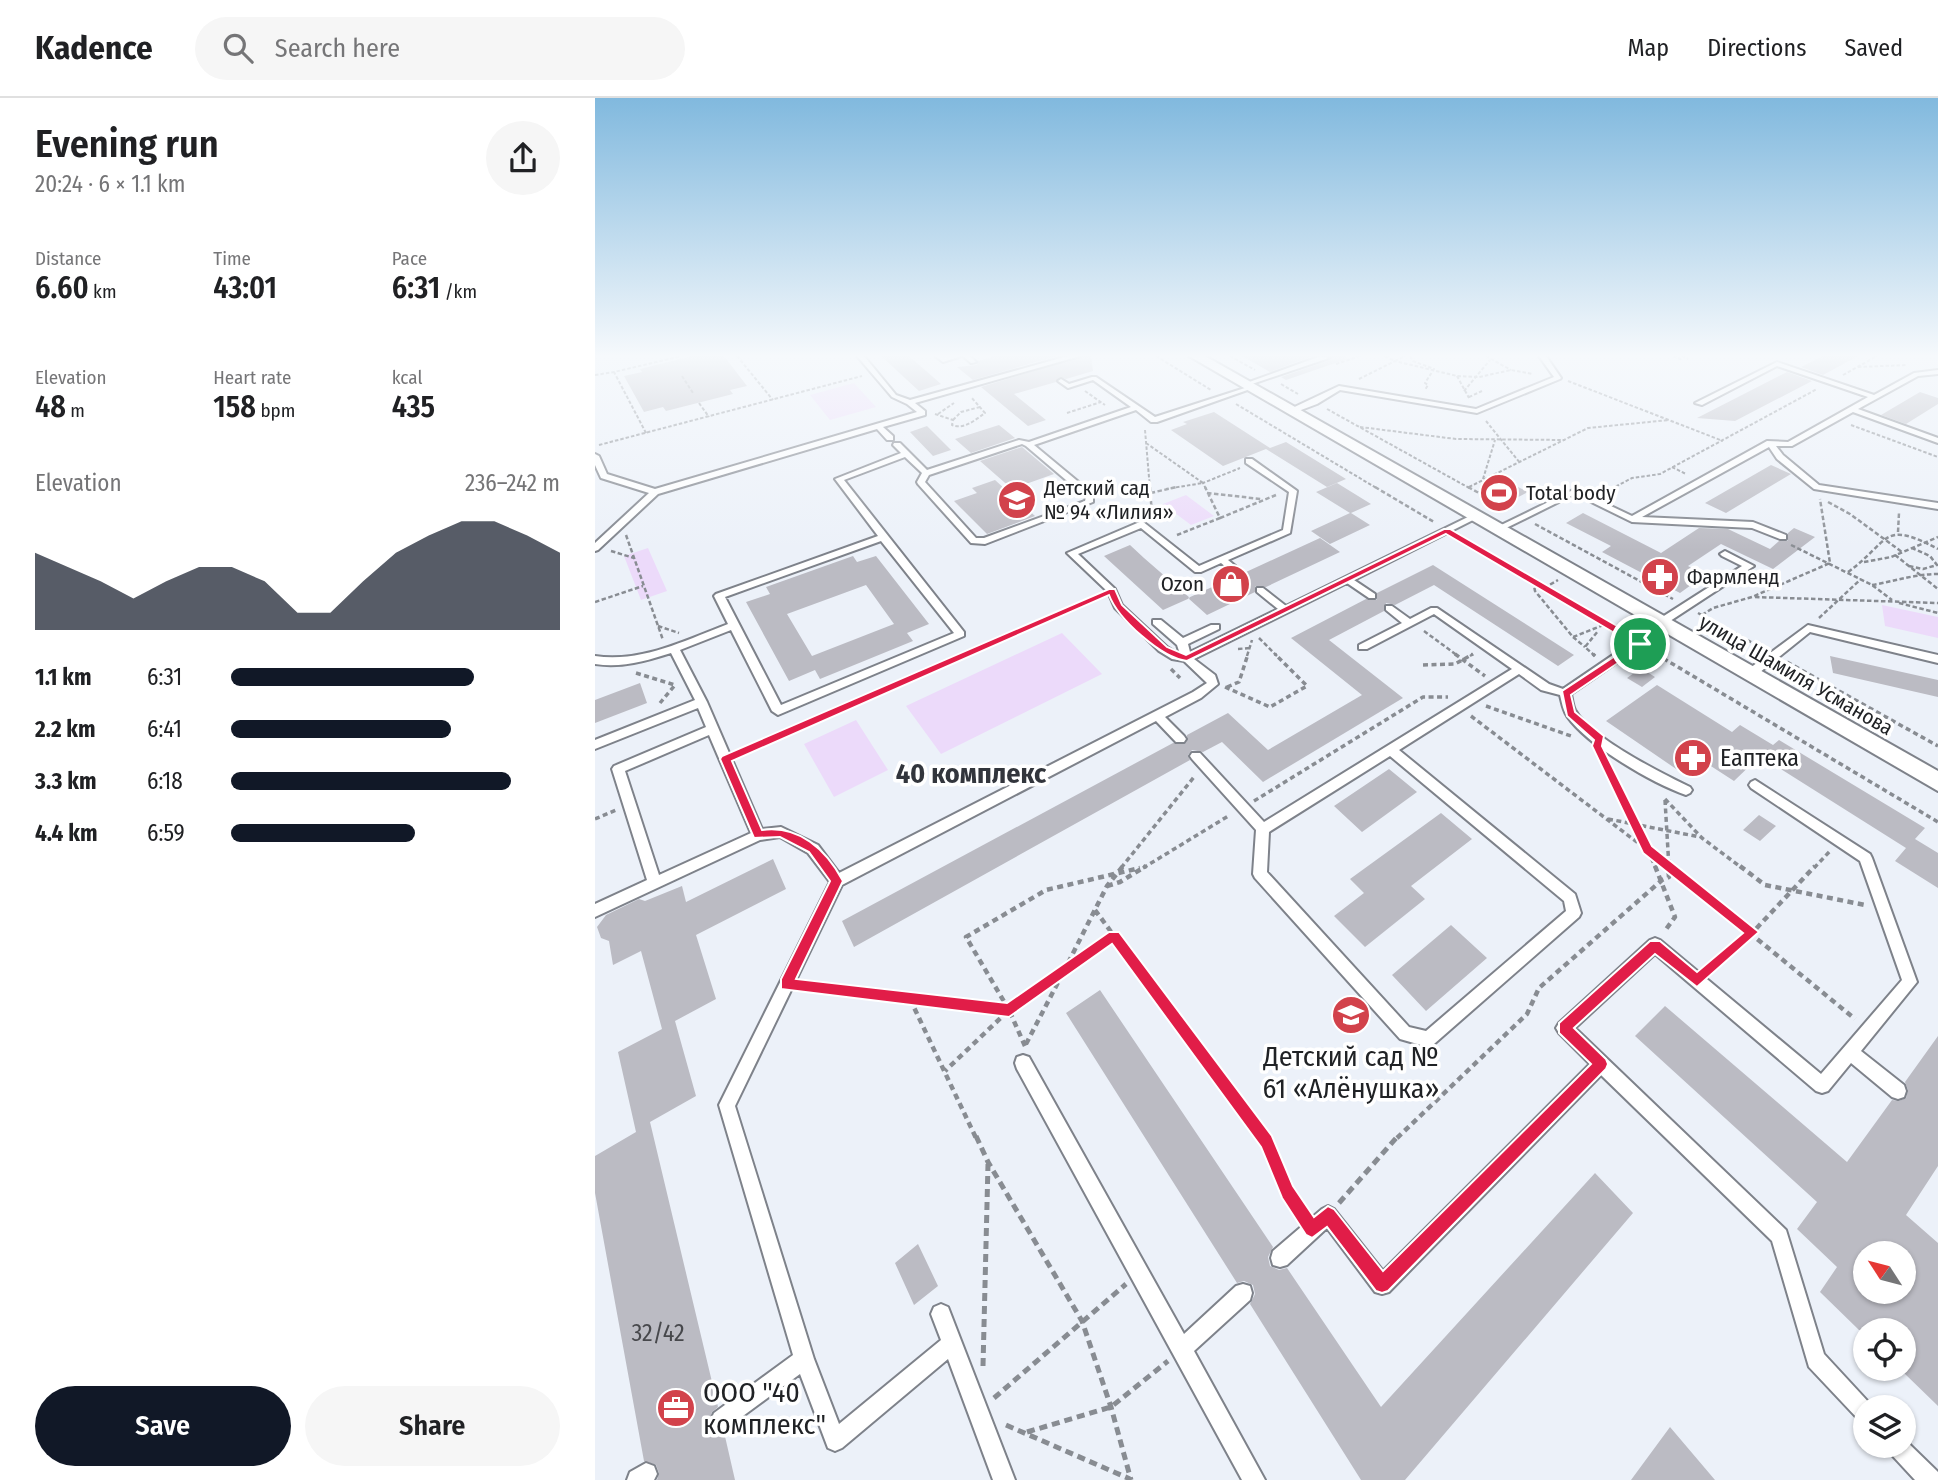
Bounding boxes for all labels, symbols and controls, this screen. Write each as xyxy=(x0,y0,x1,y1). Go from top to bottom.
search box xyxy=(195,17,685,80)
text: Kadence xyxy=(35,28,153,68)
icon: search xyxy=(219,29,257,67)
text: Search here xyxy=(275,33,400,64)
text: Map xyxy=(1628,34,1669,62)
text: Directions xyxy=(1707,34,1806,62)
text: Saved xyxy=(1844,34,1903,62)
text: Evening run xyxy=(35,121,219,167)
button: share xyxy=(486,121,560,195)
text: 20:24 · 6 × 1.1 km xyxy=(35,170,185,198)
text: Distance xyxy=(35,247,102,270)
text: Time xyxy=(213,247,251,270)
text: Pace xyxy=(392,247,427,270)
text: 6.60 xyxy=(35,270,89,306)
text: 43:01 xyxy=(213,270,277,306)
text: 6:31 xyxy=(392,270,440,306)
text: km xyxy=(89,280,117,303)
text: /km xyxy=(440,280,477,303)
text: Elevation xyxy=(35,366,107,389)
text: Heart rate xyxy=(213,366,291,389)
text: kcal xyxy=(392,366,422,389)
text: 48 xyxy=(35,389,66,425)
text: 158 xyxy=(213,389,256,425)
text: 435 xyxy=(392,389,435,425)
text: m xyxy=(66,399,85,422)
text: bpm xyxy=(256,399,295,422)
text: Elevation xyxy=(35,469,122,497)
text: 236–242 m xyxy=(465,469,560,497)
sports icon: Total body xyxy=(1478,472,1520,514)
place label: Детский сад № 94 «Лилия» xyxy=(1043,475,1174,525)
school or university icon: Детский сад № 94 «Лилия» xyxy=(996,479,1038,521)
place label: Total body xyxy=(1526,480,1616,506)
pharmacy icon: Фармленд xyxy=(1639,556,1681,598)
shop icon: Ozon xyxy=(1210,563,1252,605)
place label: Фармленд xyxy=(1687,564,1779,590)
place label: Ozon xyxy=(1161,571,1204,597)
street label: улица Шамиля Усманова xyxy=(1694,609,1898,741)
pin xyxy=(1610,614,1670,674)
icon: arrive xyxy=(1621,625,1659,663)
text: 1.1 km xyxy=(35,663,91,691)
text: 6:31 xyxy=(147,663,182,691)
text: 2.2 km xyxy=(35,715,96,743)
text: 6:41 xyxy=(147,715,182,743)
pharmacy icon: Еаптека xyxy=(1672,737,1714,779)
place label: Еаптека xyxy=(1720,744,1799,772)
district label: 40 комплекс xyxy=(896,757,1047,790)
text: 3.3 km xyxy=(35,767,96,795)
text: 6:18 xyxy=(147,767,183,795)
text: 4.4 km xyxy=(35,819,97,847)
text: 6:59 xyxy=(147,819,185,847)
school or university icon: Детский сад № 61 «Алёнушка» xyxy=(1330,994,1372,1036)
place label: Детский сад № 61 «Алёнушка» xyxy=(1262,1040,1439,1105)
north arrow xyxy=(1853,1241,1916,1304)
map controls xyxy=(1853,1241,1916,1458)
button: locate xyxy=(1853,1318,1916,1381)
house number: 32/42 xyxy=(631,1319,685,1347)
place label: ООО "40 комплекс" xyxy=(703,1376,826,1441)
button: Save xyxy=(35,1386,291,1466)
button: Share xyxy=(305,1386,560,1466)
office icon: ООО "40 комплекс" xyxy=(655,1387,697,1429)
button: layers xyxy=(1853,1395,1916,1458)

